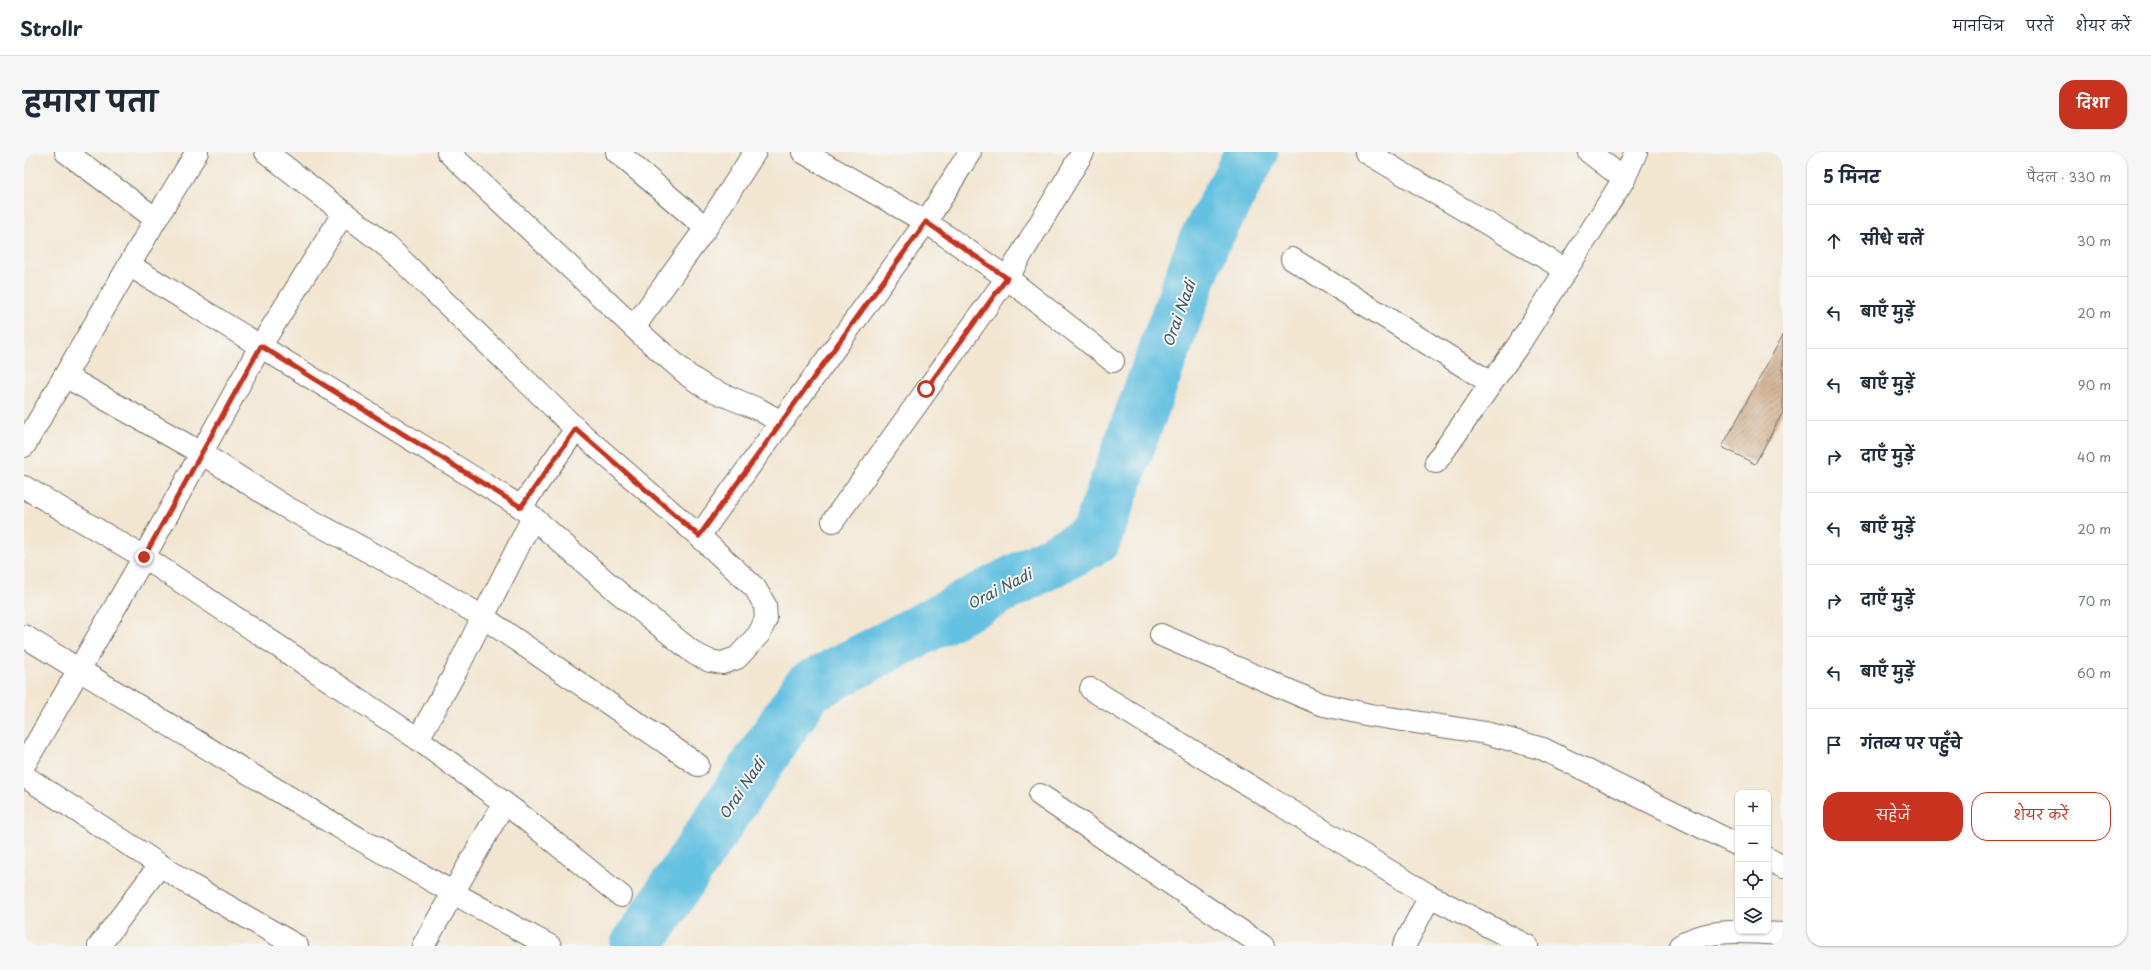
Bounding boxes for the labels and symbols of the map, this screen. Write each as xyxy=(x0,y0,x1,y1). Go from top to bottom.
water label: Orai Nadi xyxy=(1155,274,1202,350)
route start xyxy=(917,380,935,398)
route end xyxy=(135,548,153,566)
water label: Orai Nadi xyxy=(963,561,1038,614)
water label: Orai Nadi xyxy=(712,750,772,823)

